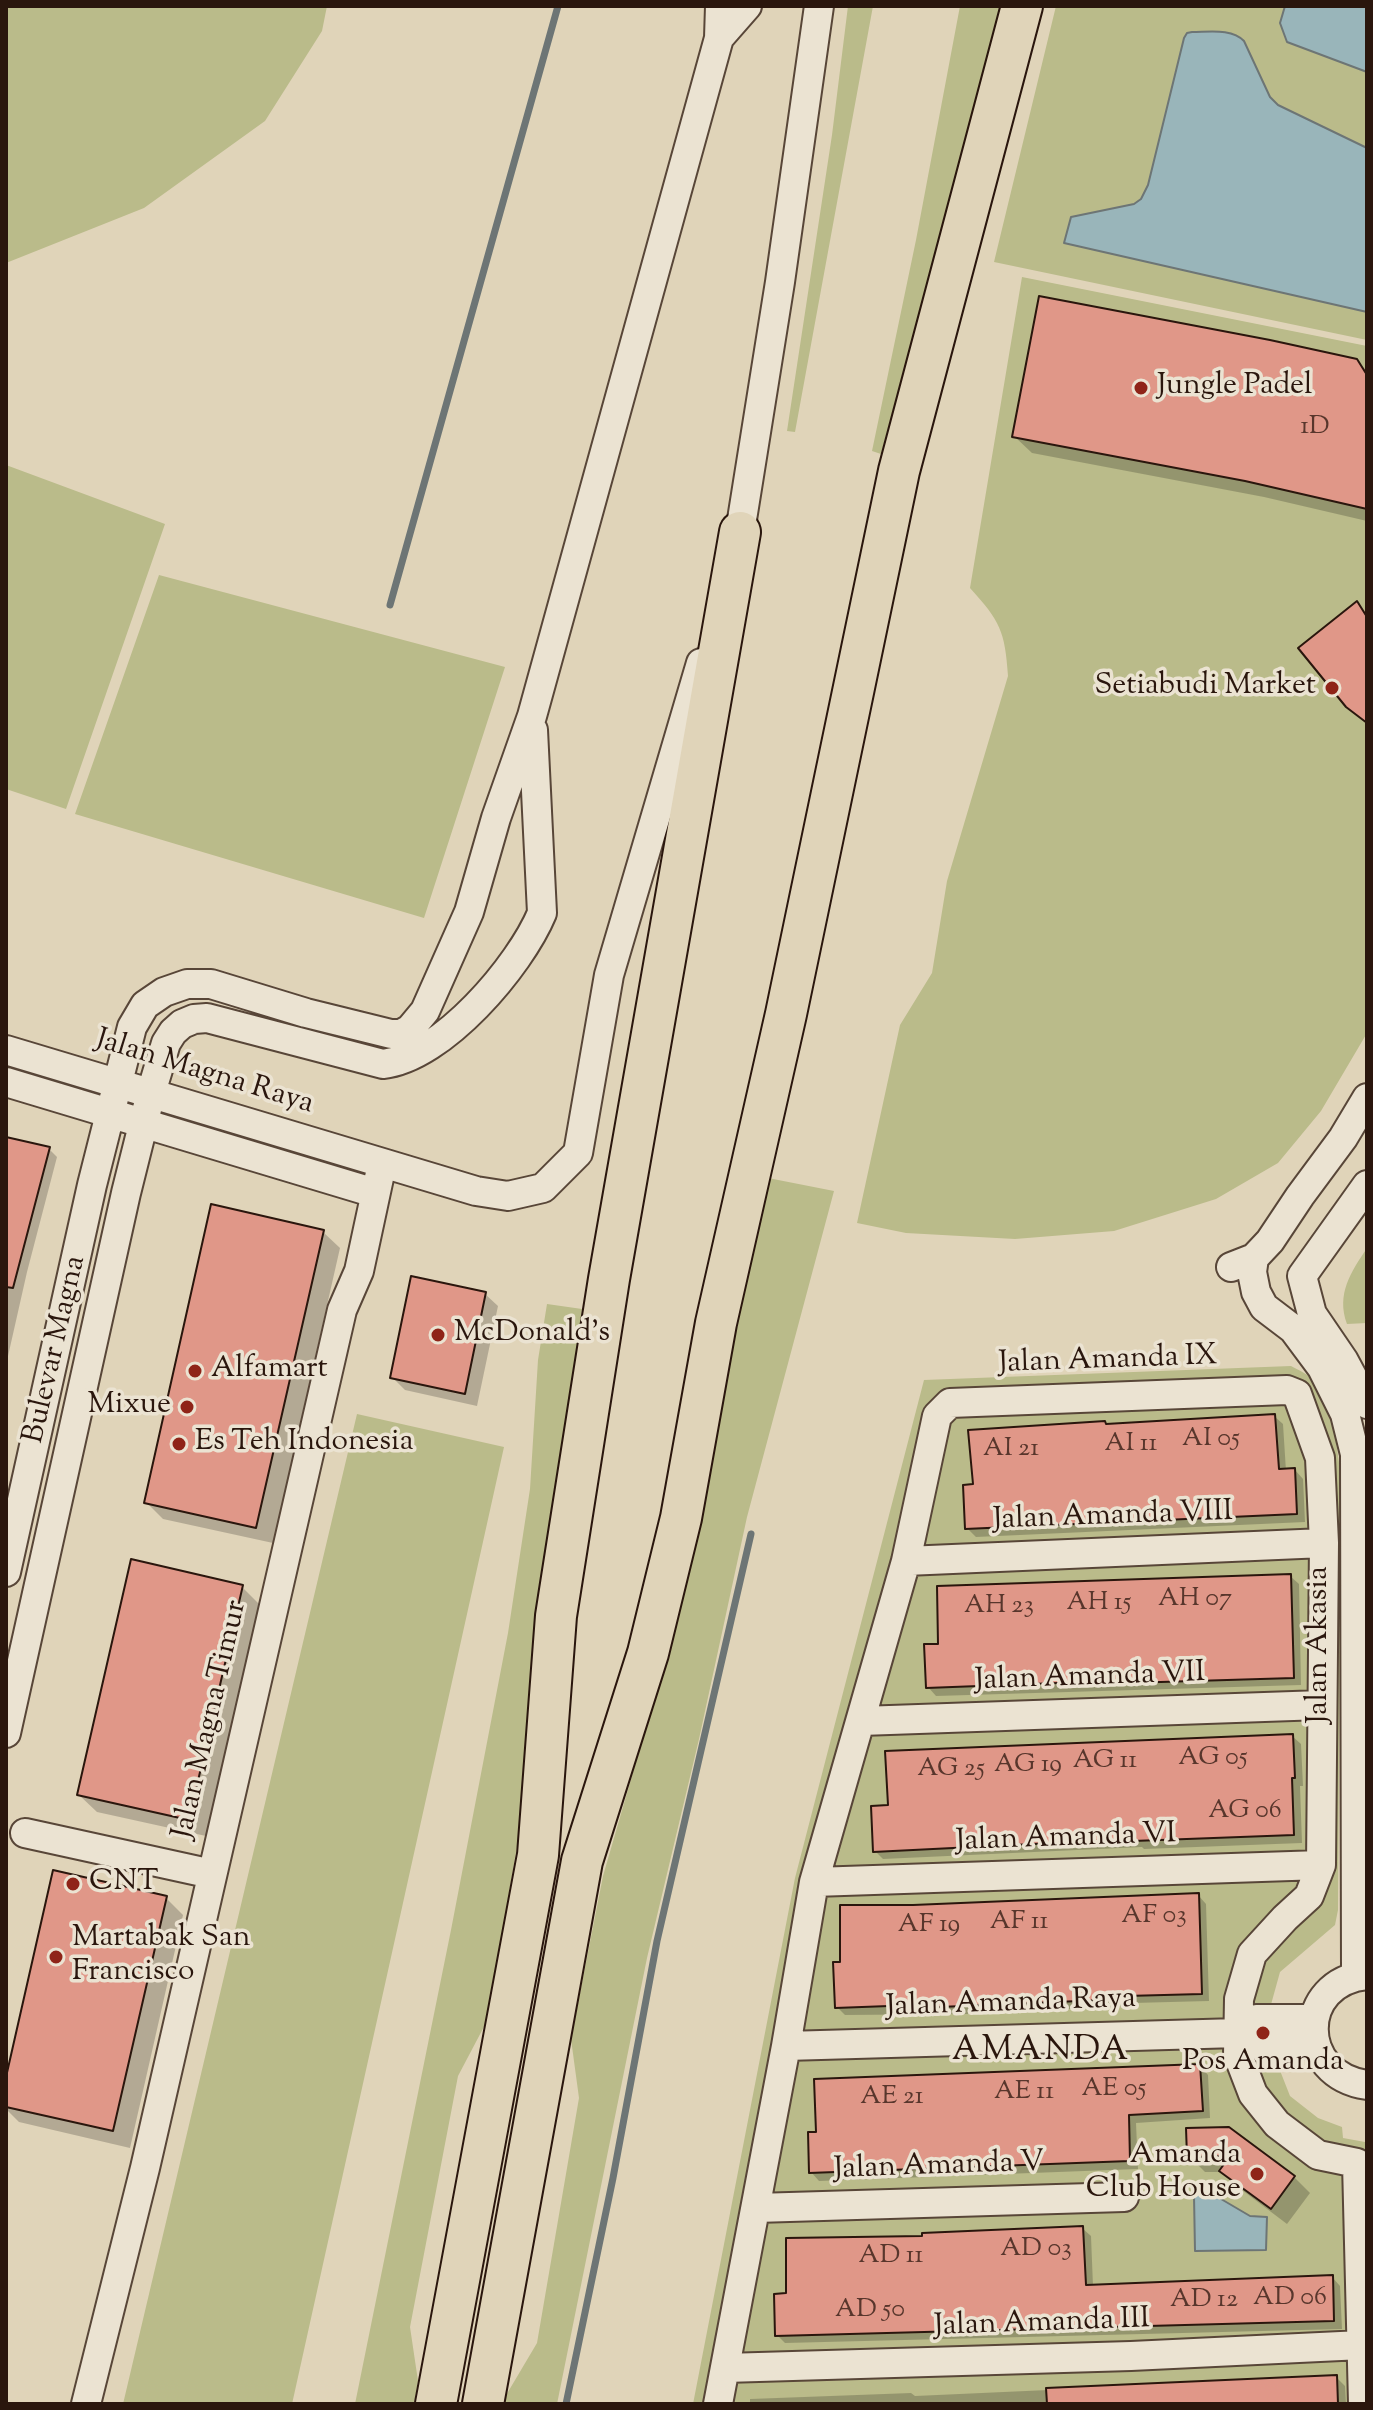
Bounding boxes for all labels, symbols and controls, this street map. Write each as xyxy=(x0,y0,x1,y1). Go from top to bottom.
place label: Jungle Padel xyxy=(1157,370,1312,406)
marker: Jungle Padel xyxy=(1132,379,1150,397)
house number: 1D xyxy=(1300,413,1330,445)
place label: Setiabudi Market xyxy=(1094,670,1316,706)
marker: Setiabudi Market xyxy=(1323,679,1341,697)
street label: Jalan Magna Raya xyxy=(91,1024,317,1124)
street label: Bulevar Magna xyxy=(18,1253,96,1447)
place label: McDonald's xyxy=(454,1317,610,1353)
marker: McDonald's xyxy=(429,1326,447,1344)
street label: Jalan Amanda IX xyxy=(998,1340,1218,1384)
place label: Alfamart xyxy=(211,1353,328,1389)
marker: Alfamart xyxy=(186,1362,204,1380)
place label: Mixue xyxy=(87,1389,171,1425)
marker: Mixue xyxy=(178,1398,196,1416)
house number: AI 05 xyxy=(1182,1425,1240,1457)
place label: Es Teh Indonesia xyxy=(195,1426,413,1462)
house number: AI 11 xyxy=(1105,1430,1157,1462)
marker: Es Teh Indonesia xyxy=(170,1435,188,1453)
house number: AI 21 xyxy=(983,1435,1039,1467)
street label: Jalan Amanda VIII xyxy=(992,1496,1234,1540)
street label: Jalan Akasia xyxy=(1303,1566,1339,1724)
house number: AH 07 xyxy=(1158,1585,1232,1617)
house number: AH 15 xyxy=(1067,1589,1131,1621)
house number: AH 23 xyxy=(964,1592,1034,1624)
street label: Jalan Magna Timur xyxy=(167,1597,257,1843)
street label: Jalan Amanda VII xyxy=(974,1657,1206,1701)
house number: AG 05 xyxy=(1178,1744,1248,1776)
house number: AG 11 xyxy=(1073,1747,1137,1779)
house number: AG 19 xyxy=(994,1751,1062,1783)
house number: AG 25 xyxy=(917,1755,985,1787)
house number: AG 06 xyxy=(1208,1797,1282,1829)
street label: Jalan Amanda VI xyxy=(955,1818,1177,1862)
place label: CNT xyxy=(89,1866,158,1902)
marker: CNT xyxy=(64,1875,82,1893)
house number: AF 03 xyxy=(1121,1902,1187,1934)
house number: AF 11 xyxy=(990,1908,1048,1940)
house number: AF 19 xyxy=(898,1911,960,1943)
place label: Martabak San Francisco xyxy=(72,1922,250,1992)
marker: Martabak San Francisco xyxy=(47,1948,65,1966)
street label: Jalan Amanda Raya xyxy=(885,1983,1137,2027)
marker: Pos Amanda xyxy=(1254,2024,1272,2042)
district label: AMANDA xyxy=(952,2033,1130,2073)
place label: Pos Amanda xyxy=(1182,2046,1344,2082)
house number: AE 05 xyxy=(1082,2075,1146,2107)
house number: AE 11 xyxy=(994,2078,1054,2110)
house number: AE 21 xyxy=(860,2083,924,2115)
place label: Amanda Club House xyxy=(1086,2139,1241,2210)
street label: Jalan Amanda V xyxy=(833,2146,1045,2190)
marker: Amanda Club House xyxy=(1248,2165,1266,2183)
house number: AD 03 xyxy=(1000,2235,1072,2267)
house number: AD 11 xyxy=(859,2242,923,2274)
house number: AD 06 xyxy=(1253,2284,1327,2316)
house number: AD 12 xyxy=(1170,2286,1238,2318)
house number: AD 50 xyxy=(835,2296,905,2328)
street label: Jalan Amanda III xyxy=(933,2303,1151,2347)

